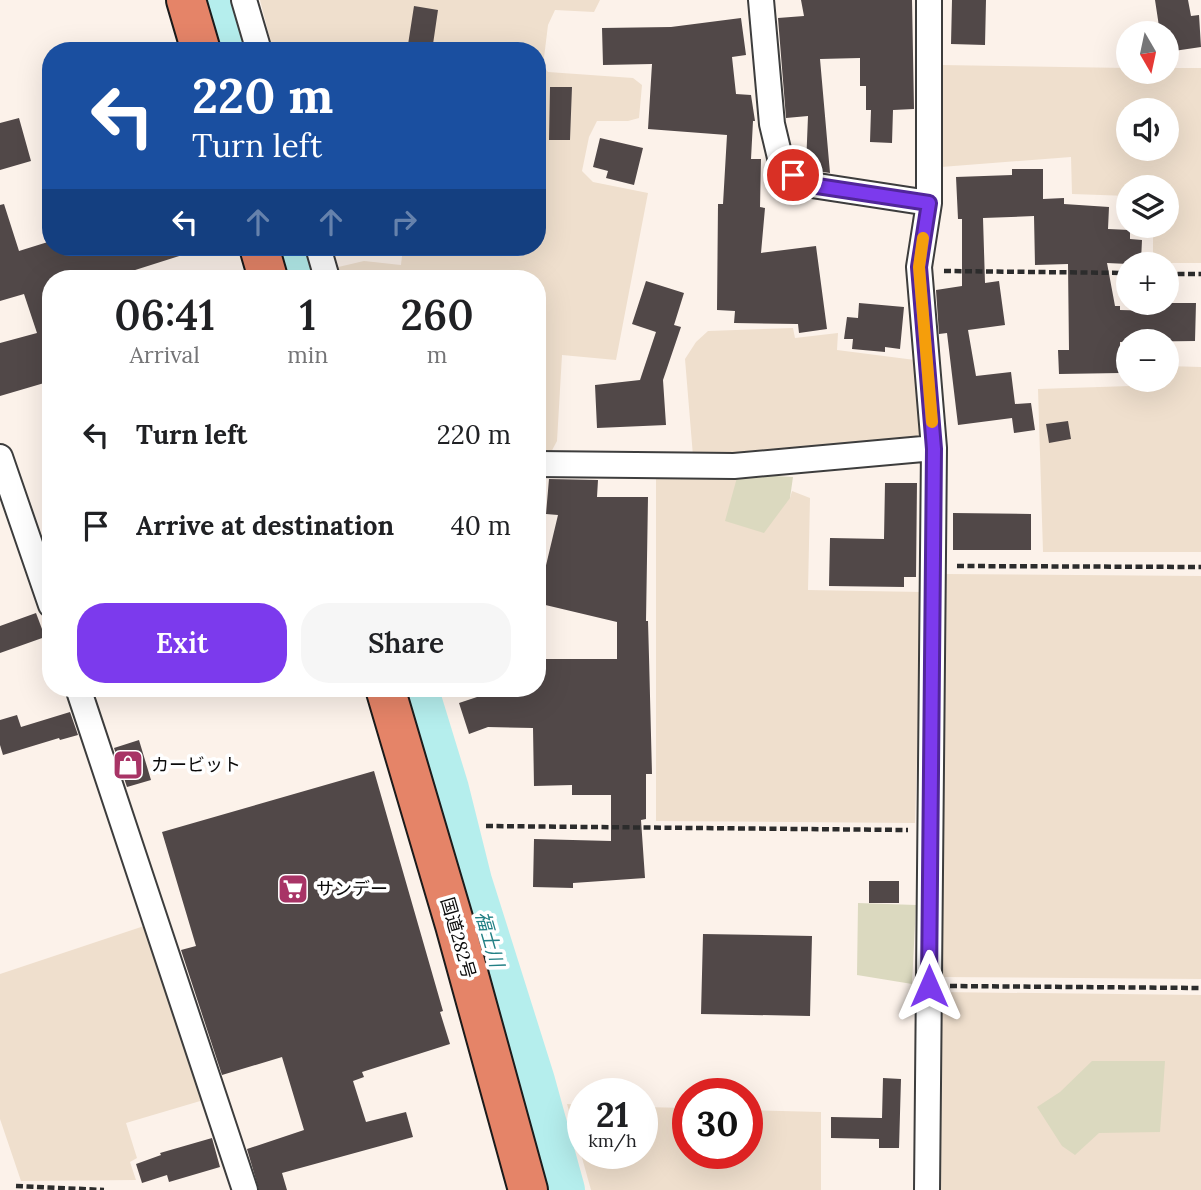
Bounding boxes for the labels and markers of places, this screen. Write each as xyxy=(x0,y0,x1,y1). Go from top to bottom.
pin xyxy=(763,145,823,205)
shop icon: カービット xyxy=(111,748,145,782)
place label: カービット xyxy=(151,753,241,776)
supermarket icon: サンデー xyxy=(276,872,310,906)
place label: サンデー xyxy=(316,877,388,900)

